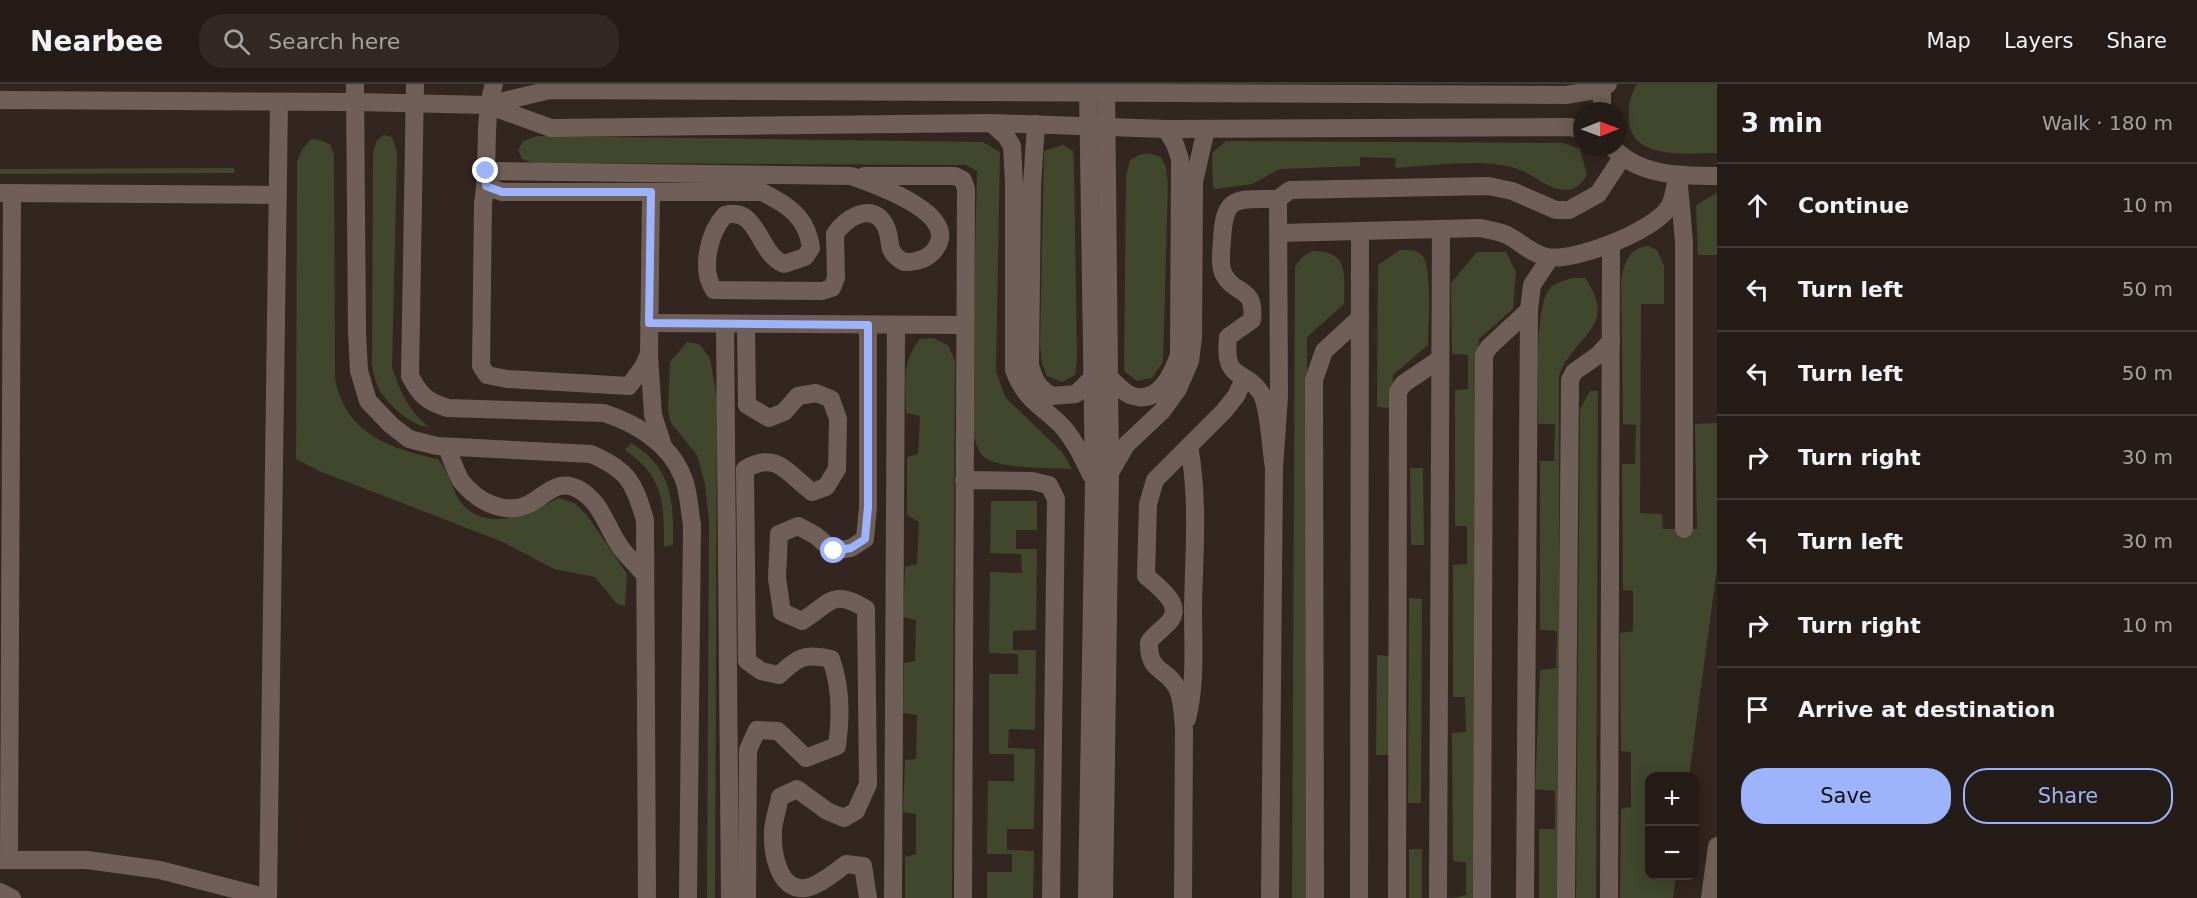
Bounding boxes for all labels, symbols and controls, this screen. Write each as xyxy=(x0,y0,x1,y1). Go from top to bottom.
search box xyxy=(199,14,619,68)
text: Nearbee xyxy=(30,25,163,58)
icon: search xyxy=(220,25,253,58)
text: Search here xyxy=(268,29,400,54)
text: Map xyxy=(1927,29,1971,53)
text: Layers xyxy=(2004,29,2073,53)
text: Share xyxy=(2106,29,2167,53)
north arrow xyxy=(1573,102,1627,156)
text: 3 min xyxy=(1741,108,1823,138)
text: Walk · 180 m xyxy=(2042,111,2173,135)
route end xyxy=(472,157,498,183)
icon: ahead xyxy=(1741,189,1774,222)
text: Continue xyxy=(1798,193,1909,218)
text: 10 m xyxy=(2122,193,2173,217)
icon: left xyxy=(1741,273,1774,306)
text: Turn left xyxy=(1798,277,1903,302)
text: 50 m xyxy=(2122,277,2173,301)
icon: left xyxy=(1741,357,1774,390)
text: Turn left xyxy=(1798,361,1903,386)
text: 50 m xyxy=(2122,361,2173,385)
icon: right xyxy=(1741,441,1774,474)
text: Turn right xyxy=(1798,445,1921,470)
text: 30 m xyxy=(2122,445,2173,469)
icon: left xyxy=(1741,525,1774,558)
text: Turn left xyxy=(1798,529,1903,554)
text: 30 m xyxy=(2122,529,2173,553)
route start xyxy=(820,537,846,563)
icon: right xyxy=(1741,609,1774,642)
text: Turn right xyxy=(1798,613,1921,638)
text: 10 m xyxy=(2122,613,2173,637)
icon: arrive xyxy=(1741,693,1774,726)
text: Arrive at destination xyxy=(1798,697,2055,722)
button: Save xyxy=(1741,768,1951,824)
button: Share xyxy=(1963,768,2173,824)
map controls xyxy=(1645,772,1699,880)
button: + xyxy=(1645,772,1699,826)
button: − xyxy=(1645,826,1699,880)

